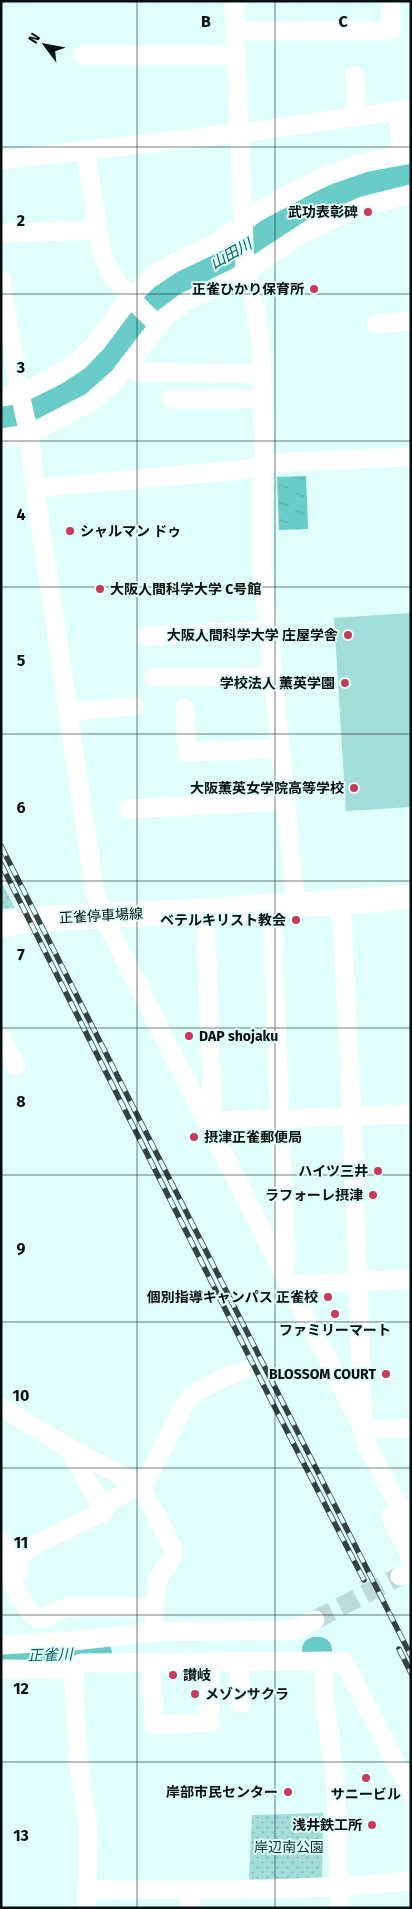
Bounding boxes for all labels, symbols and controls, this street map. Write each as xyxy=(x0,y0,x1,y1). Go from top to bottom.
text: B xyxy=(201,12,211,31)
text: C xyxy=(338,12,348,31)
north arrow xyxy=(20,20,70,70)
text: N xyxy=(25,30,44,47)
place label: 武功表彰碑 xyxy=(288,204,358,221)
marker: 武功表彰碑 xyxy=(362,206,374,218)
text: 2 xyxy=(17,211,25,230)
water label: 山田川 xyxy=(207,234,257,273)
place label: 正雀ひかり保育所 xyxy=(192,281,304,298)
marker: 正雀ひかり保育所 xyxy=(308,283,320,295)
text: 3 xyxy=(16,358,25,377)
text: 4 xyxy=(16,505,26,524)
place label: シャルマン ドゥ xyxy=(80,523,181,540)
marker: シャルマン ドゥ xyxy=(64,525,76,537)
place label: 大阪人間科学大学 C号館 xyxy=(110,581,261,598)
marker: 大阪人間科学大学 C号館 xyxy=(94,583,106,595)
place label: 大阪人間科学大学 庄屋学舎 xyxy=(167,627,338,644)
marker: 大阪人間科学大学 庄屋学舎 xyxy=(342,629,354,641)
text: 5 xyxy=(17,651,26,670)
place label: 学校法人 薫英学園 xyxy=(220,675,335,692)
marker: 学校法人 薫英学園 xyxy=(339,677,351,689)
place label: 大阪薫英女学院高等学校 xyxy=(190,780,344,797)
marker: 大阪薫英女学院高等学校 xyxy=(348,782,360,794)
text: 6 xyxy=(16,798,26,817)
street label: 正雀停車場線 xyxy=(59,905,143,927)
place label: ベテルキリスト教会 xyxy=(160,912,286,929)
marker: ベテルキリスト教会 xyxy=(290,914,302,926)
text: 7 xyxy=(17,945,25,964)
place label: DAP shojaku xyxy=(199,1028,278,1045)
marker: DAP shojaku xyxy=(183,1030,195,1042)
text: 8 xyxy=(16,1092,26,1111)
place label: 摂津正雀郵便局 xyxy=(204,1129,302,1146)
marker: 摂津正雀郵便局 xyxy=(188,1131,200,1143)
place label: ハイツ三井 xyxy=(298,1163,368,1180)
marker: ハイツ三井 xyxy=(372,1165,384,1177)
place label: ラフォーレ摂津 xyxy=(265,1187,363,1204)
marker: ラフォーレ摂津 xyxy=(367,1189,379,1201)
text: 9 xyxy=(17,1239,26,1258)
place label: 個別指導キャンパス 正雀校 xyxy=(147,1289,318,1306)
marker: 個別指導キャンパス 正雀校 xyxy=(322,1291,334,1303)
marker: ファミリーマート xyxy=(329,1308,341,1320)
place label: ファミリーマート xyxy=(279,1322,391,1339)
place label: BLOSSOM COURT xyxy=(269,1366,376,1383)
marker: BLOSSOM COURT xyxy=(380,1368,392,1380)
text: 10 xyxy=(13,1386,29,1405)
text: 11 xyxy=(14,1533,28,1552)
water label: 正雀川 xyxy=(27,1645,75,1665)
place label: 讃岐 xyxy=(183,1667,211,1684)
marker: 讃岐 xyxy=(167,1669,179,1681)
text: 12 xyxy=(13,1679,29,1698)
place label: メゾンサクラ xyxy=(205,1686,289,1703)
marker: メゾンサクラ xyxy=(189,1688,201,1700)
marker: サニービル xyxy=(360,1772,372,1784)
place label: 岸部市民センター xyxy=(166,1784,278,1801)
marker: 岸部市民センター xyxy=(282,1786,294,1798)
place label: サニービル xyxy=(331,1786,401,1803)
place label: 浅井鉄工所 xyxy=(292,1817,362,1834)
marker: 浅井鉄工所 xyxy=(366,1819,378,1831)
text: 13 xyxy=(13,1826,29,1845)
park label: 岸辺南公園 xyxy=(254,1839,324,1856)

